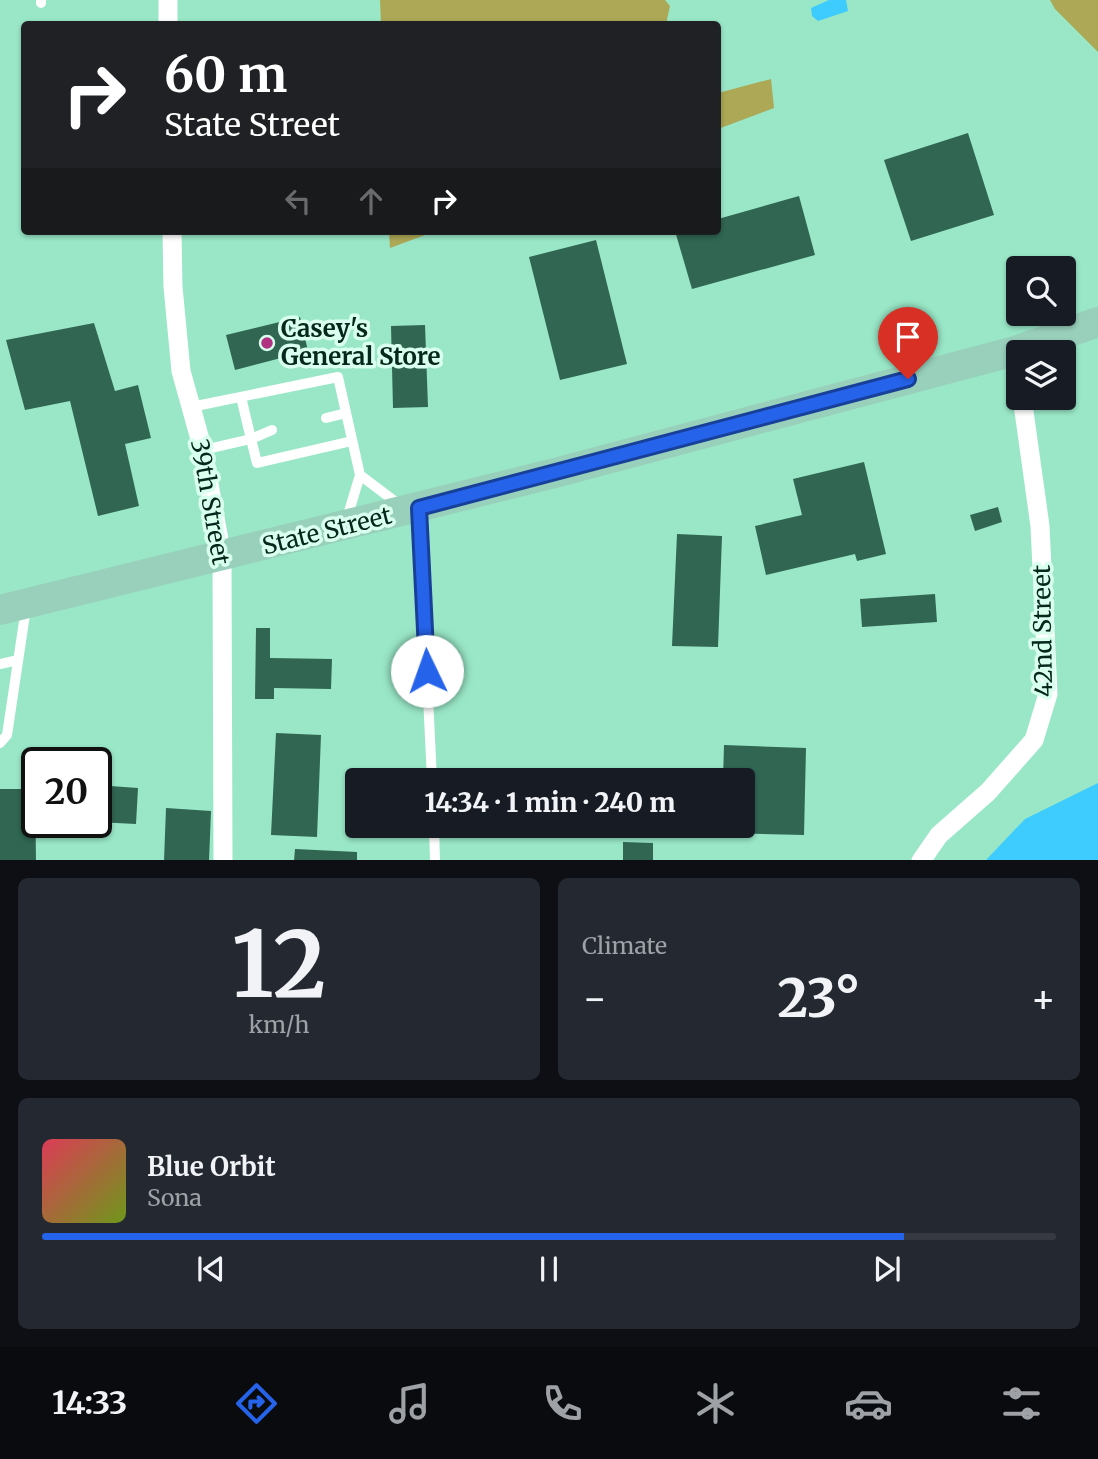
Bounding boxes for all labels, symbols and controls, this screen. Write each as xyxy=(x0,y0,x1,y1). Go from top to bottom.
text: 60 m xyxy=(164,44,287,105)
icon: right xyxy=(49,49,140,140)
text: State Street xyxy=(164,105,340,145)
icon: left xyxy=(279,182,317,220)
icon: ahead xyxy=(352,182,390,220)
icon: right xyxy=(425,182,463,220)
map controls xyxy=(1006,256,1076,410)
button: search xyxy=(1006,256,1076,326)
pin xyxy=(878,307,938,379)
place label: Casey's General Store xyxy=(281,313,440,372)
icon: arrive xyxy=(889,318,927,356)
marker: Casey's General Store xyxy=(259,335,275,351)
button: layers xyxy=(1006,340,1076,410)
street label: 39th Street xyxy=(184,437,237,568)
street label: State Street xyxy=(259,499,395,562)
street label: 42nd Street xyxy=(1026,564,1059,697)
position arrow xyxy=(390,634,464,708)
speed limit sign: 20 xyxy=(21,747,112,838)
text: 14:34 · 1 min · 240 m xyxy=(425,786,676,819)
text: 12 xyxy=(232,907,326,1022)
text: Climate xyxy=(582,931,667,960)
text: 23° xyxy=(778,966,861,1031)
text: − xyxy=(582,975,607,1022)
text: + xyxy=(1031,975,1056,1022)
text: km/h xyxy=(249,1010,309,1039)
text: Blue Orbit xyxy=(147,1150,276,1183)
text: Sona xyxy=(147,1183,202,1212)
icon: previous xyxy=(192,1250,230,1288)
icon: pause xyxy=(530,1250,568,1288)
icon: next xyxy=(868,1250,906,1288)
icon: directions xyxy=(232,1379,281,1428)
icon: music xyxy=(385,1379,434,1428)
icon: phone xyxy=(538,1379,587,1428)
icon: climate xyxy=(691,1379,740,1428)
icon: car xyxy=(844,1379,893,1428)
icon: filters xyxy=(997,1379,1046,1428)
text: 14:33 xyxy=(52,1383,127,1423)

